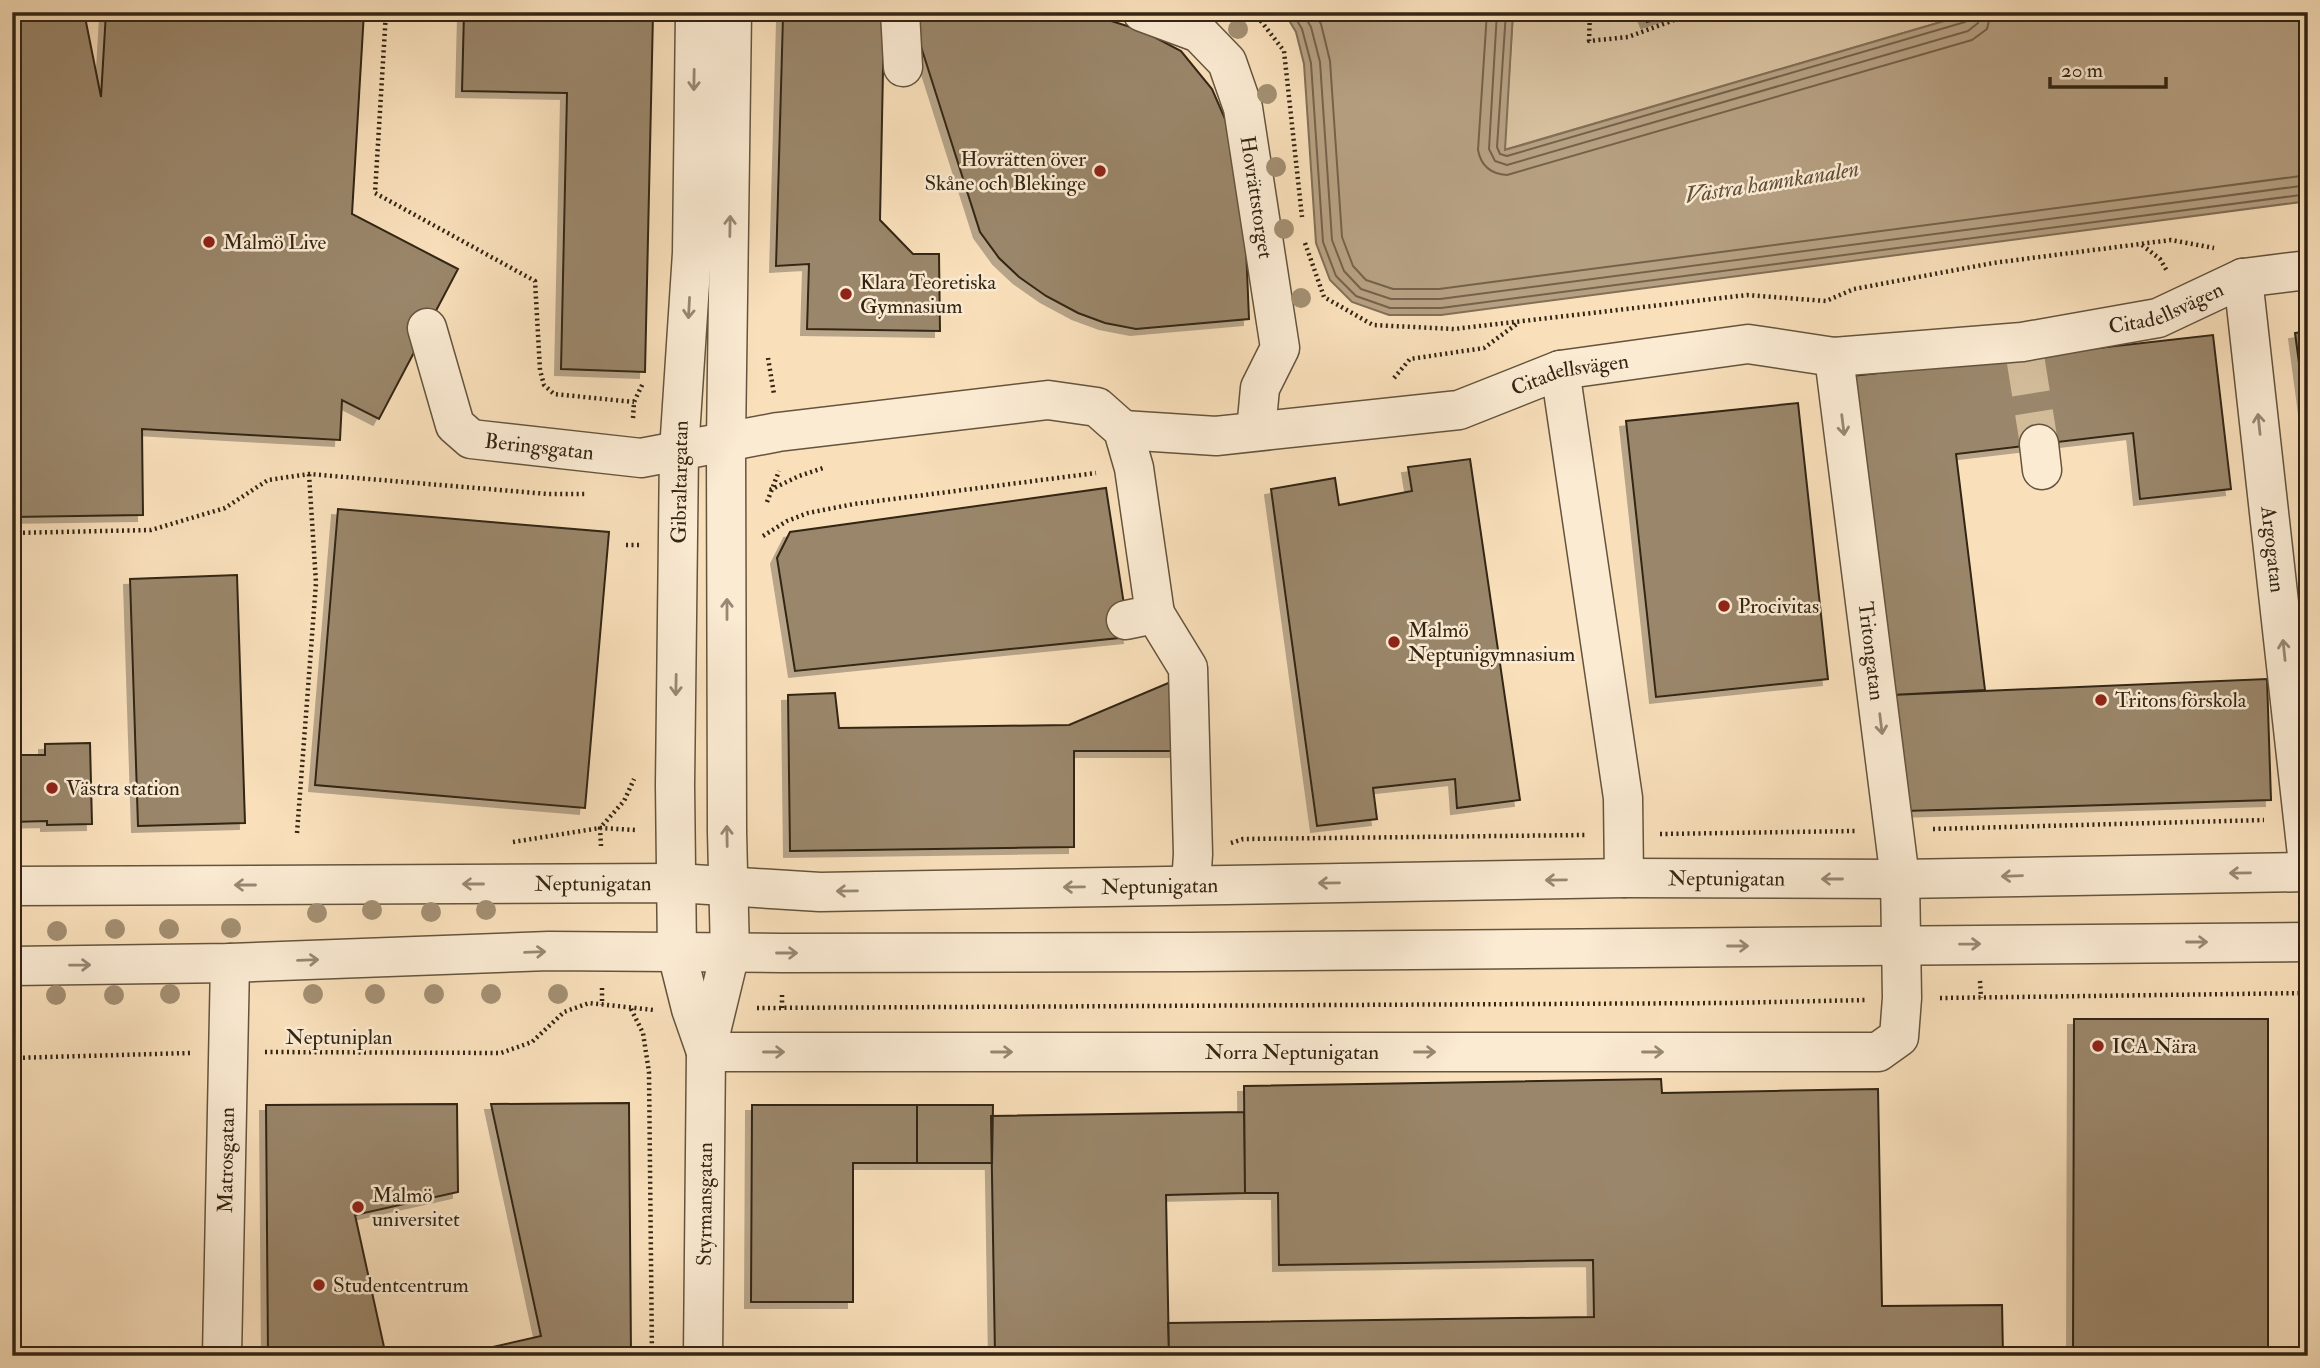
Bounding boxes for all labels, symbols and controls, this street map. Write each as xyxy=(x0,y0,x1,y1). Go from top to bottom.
scale bar xyxy=(2050,46,2166,90)
text: 20 m xyxy=(2061,57,2103,84)
one-way arrow xyxy=(687,69,701,92)
street label: Hovrättstorget xyxy=(1234,134,1280,261)
place label: Hovrätten över Skåne och Blekinge xyxy=(924,146,1086,197)
water label: Västra hamnkanalen xyxy=(1683,154,1861,210)
marker: Hovrätten över Skåne och Blekinge xyxy=(1092,163,1108,179)
one-way arrow xyxy=(723,214,736,237)
place label: Malmö Live xyxy=(223,229,327,256)
marker: Malmö Live xyxy=(201,234,217,250)
place label: Klara Teoretiska Gymnasium xyxy=(860,269,996,320)
street label: Citadellsvägen xyxy=(2106,276,2228,340)
marker: Klara Teoretiska Gymnasium xyxy=(838,286,854,302)
one-way arrow xyxy=(682,296,695,319)
street label: Citadellsvägen xyxy=(1507,347,1631,402)
one-way arrow xyxy=(1836,413,1849,436)
one-way arrow xyxy=(2252,413,2265,436)
street label: Gibraltargatan xyxy=(665,420,695,544)
street label: Beringsgatan xyxy=(483,427,595,466)
street label: Argogatan xyxy=(2255,504,2291,594)
place label: Procivitas xyxy=(1738,593,1819,620)
one-way arrow xyxy=(720,597,734,620)
marker: Procivitas xyxy=(1716,598,1732,614)
street label: Tritongatan xyxy=(1852,600,1890,702)
place label: Malmö Neptunigymnasium xyxy=(1408,617,1575,668)
marker: Malmö Neptunigymnasium xyxy=(1386,634,1402,650)
one-way arrow xyxy=(2277,639,2290,662)
one-way arrow xyxy=(669,673,683,696)
place label: Tritons förskola xyxy=(2115,687,2247,714)
marker: Tritons förskola xyxy=(2093,692,2109,708)
one-way arrow xyxy=(1874,712,1887,735)
place label: Västra station xyxy=(66,775,180,802)
marker: Västra station xyxy=(44,780,60,796)
one-way arrow xyxy=(720,825,734,848)
street label: Neptunigatan xyxy=(1668,865,1785,892)
one-way arrow xyxy=(2228,866,2251,880)
one-way arrow xyxy=(2001,869,2024,883)
street label: Neptunigatan xyxy=(534,870,652,897)
street label: Neptunigatan xyxy=(1101,872,1219,901)
one-way arrow xyxy=(1821,872,1844,886)
one-way arrow xyxy=(1545,873,1568,886)
one-way arrow xyxy=(1317,876,1340,890)
one-way arrow xyxy=(461,877,484,891)
one-way arrow xyxy=(234,878,257,892)
one-way arrow xyxy=(1063,881,1086,894)
one-way arrow xyxy=(836,885,859,898)
one-way arrow xyxy=(2186,935,2209,949)
one-way arrow xyxy=(1958,937,1981,951)
one-way arrow xyxy=(1726,939,1749,953)
one-way arrow xyxy=(524,945,547,958)
one-way arrow xyxy=(775,946,798,960)
one-way arrow xyxy=(296,954,319,967)
one-way arrow xyxy=(69,958,92,972)
street label: Neptuniplan xyxy=(285,1024,393,1051)
place label: ICA Nära xyxy=(2112,1033,2197,1060)
marker: ICA Nära xyxy=(2090,1038,2106,1054)
street label: Norra Neptunigatan xyxy=(1205,1039,1379,1066)
one-way arrow xyxy=(762,1045,785,1059)
one-way arrow xyxy=(990,1045,1013,1059)
one-way arrow xyxy=(1413,1045,1436,1059)
one-way arrow xyxy=(1641,1045,1664,1059)
street label: Matrosgatan xyxy=(211,1107,241,1213)
street label: Styrmansgatan xyxy=(690,1142,719,1266)
place label: Malmö universitet xyxy=(372,1182,460,1233)
marker: Malmö universitet xyxy=(350,1199,366,1215)
place label: Studentcentrum xyxy=(333,1272,469,1299)
marker: Studentcentrum xyxy=(311,1277,327,1293)

